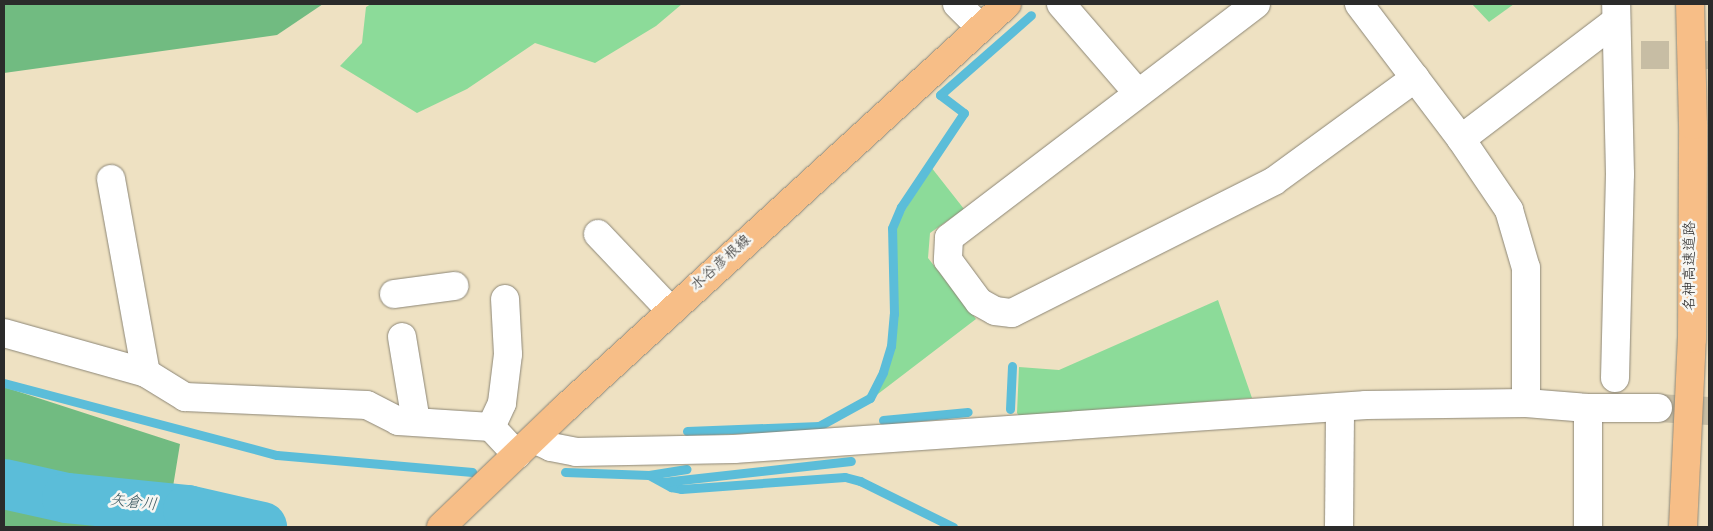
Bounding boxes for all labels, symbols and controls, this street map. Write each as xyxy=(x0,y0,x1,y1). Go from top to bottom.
street label: 名神高速道路 xyxy=(1683,221,1701,311)
street label: 水谷彦根線 xyxy=(688,232,756,296)
water label: 矢倉川 xyxy=(108,493,158,517)

